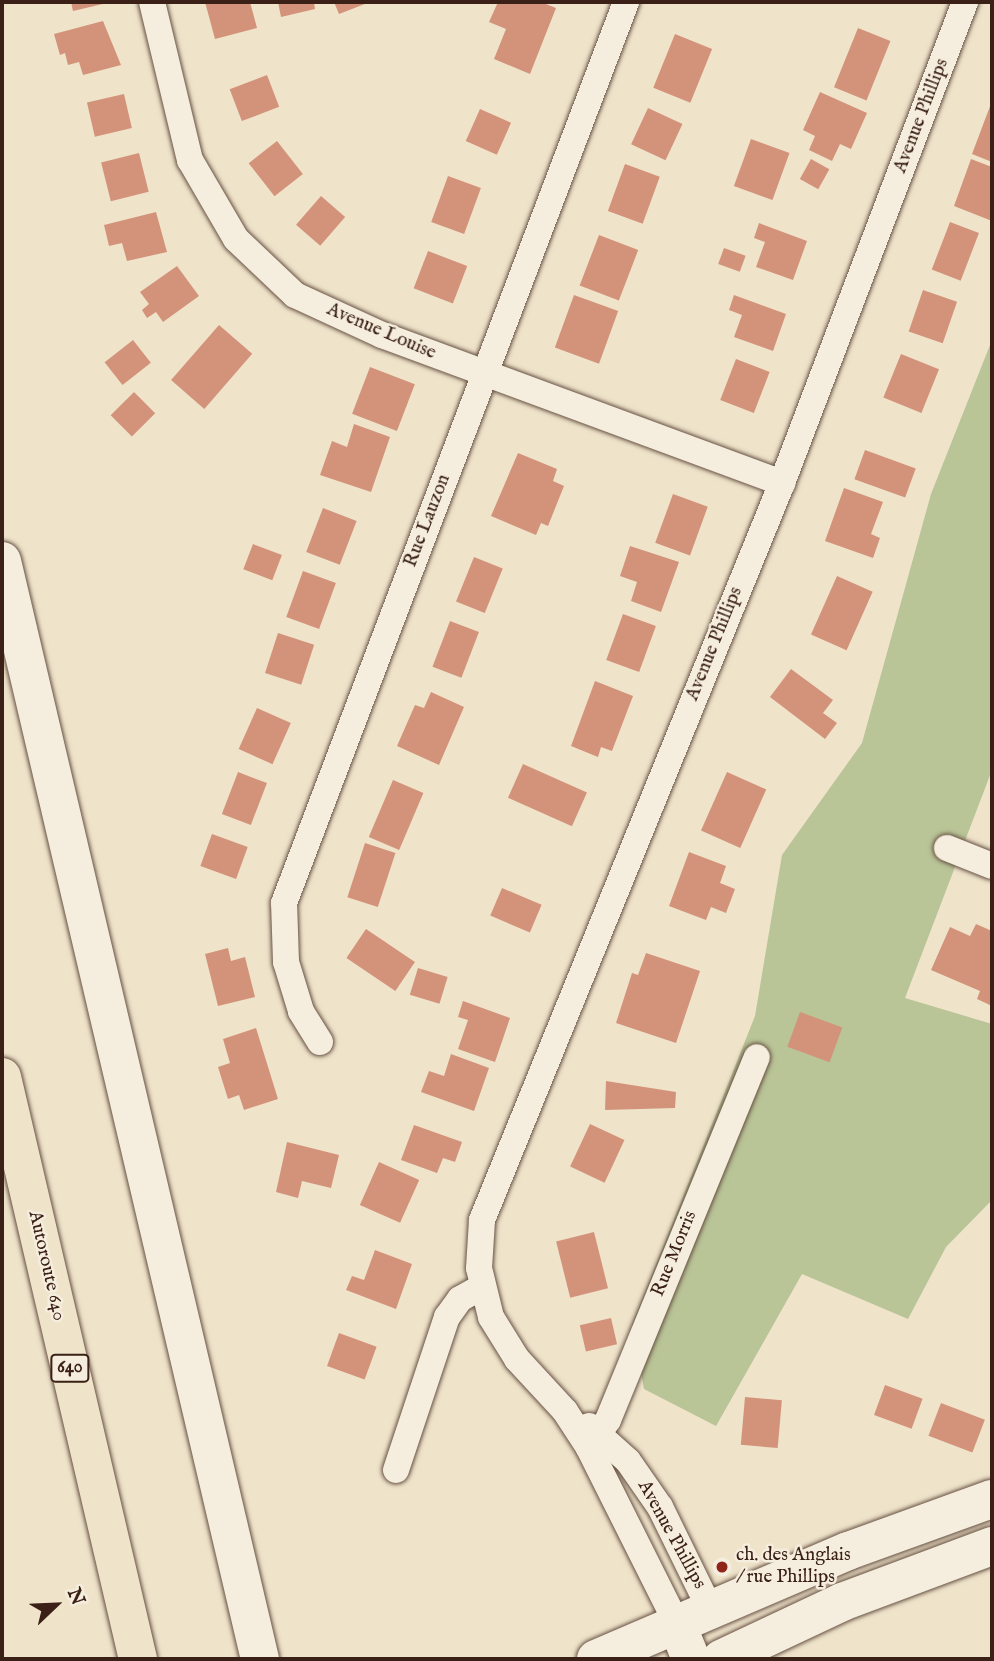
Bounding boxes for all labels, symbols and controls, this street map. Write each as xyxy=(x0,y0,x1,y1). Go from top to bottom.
street label: Avenue Phillips xyxy=(890,56,954,176)
street label: Avenue Louise xyxy=(323,299,439,365)
street label: Rue Lauzon xyxy=(400,471,456,571)
street label: Avenue Phillips xyxy=(682,584,748,704)
street label: Rue Morris xyxy=(647,1208,703,1300)
street label: Autoroute 640 xyxy=(22,1209,70,1323)
road number: 640 xyxy=(49,1353,91,1382)
street label: Avenue Phillips xyxy=(632,1477,710,1593)
place label: ch. des Anglais / rue Phillips xyxy=(736,1545,851,1589)
marker: ch. des Anglais / rue Phillips xyxy=(714,1559,730,1575)
north arrow xyxy=(21,1570,91,1640)
text: N xyxy=(61,1585,90,1609)

